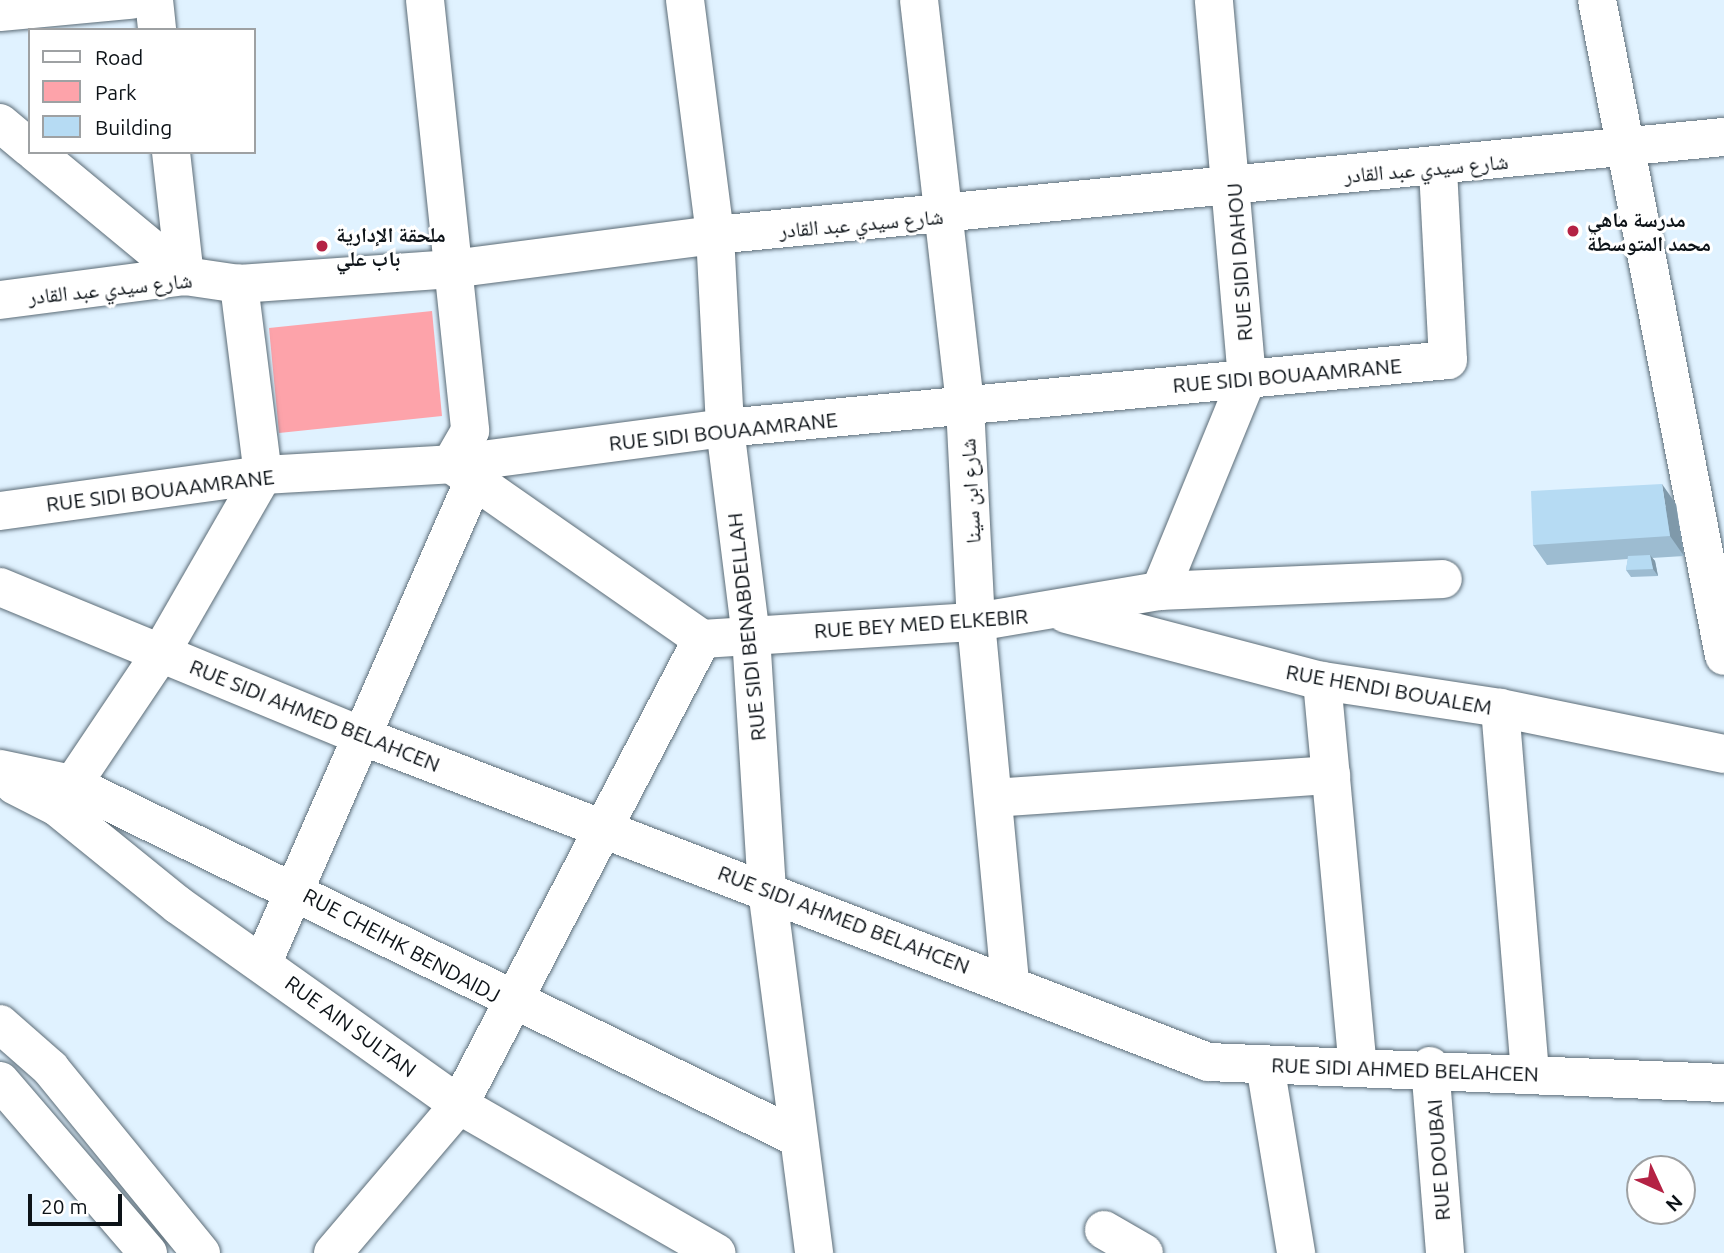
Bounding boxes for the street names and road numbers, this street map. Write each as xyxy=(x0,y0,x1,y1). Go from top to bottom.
street label: شارع سيدي عبد القادر xyxy=(1343,148,1509,188)
street label: RUE SIDI DAHOU xyxy=(1221,182,1257,342)
street label: شارع سيدي عبد القادر xyxy=(778,203,944,243)
street label: شارع سيدي عبد القادر xyxy=(27,267,193,309)
street label: RUE SIDI BOUAAMRANE xyxy=(1171,352,1403,398)
street label: RUE SIDI BOUAAMRANE xyxy=(607,406,839,456)
street label: شارع ابن سينا xyxy=(955,438,985,544)
street label: RUE SIDI BOUAAMRANE xyxy=(44,463,276,517)
street label: RUE SIDI BENABDELLAH xyxy=(721,512,771,742)
street label: RUE BEY MED ELKEBIR xyxy=(813,603,1029,643)
street label: RUE SIDI AHMED BELAHCEN xyxy=(186,653,444,777)
street label: RUE HENDI BOUALEM xyxy=(1284,658,1494,720)
street label: RUE SIDI AHMED BELAHCEN xyxy=(715,859,973,979)
street label: RUE CHEIHK BENDAIDJ xyxy=(299,882,505,1008)
street label: RUE AIN SULTAN xyxy=(281,970,421,1082)
street label: RUE SIDI AHMED BELAHCEN xyxy=(1271,1052,1539,1086)
street label: RUE DOUBAI xyxy=(1421,1098,1455,1222)

